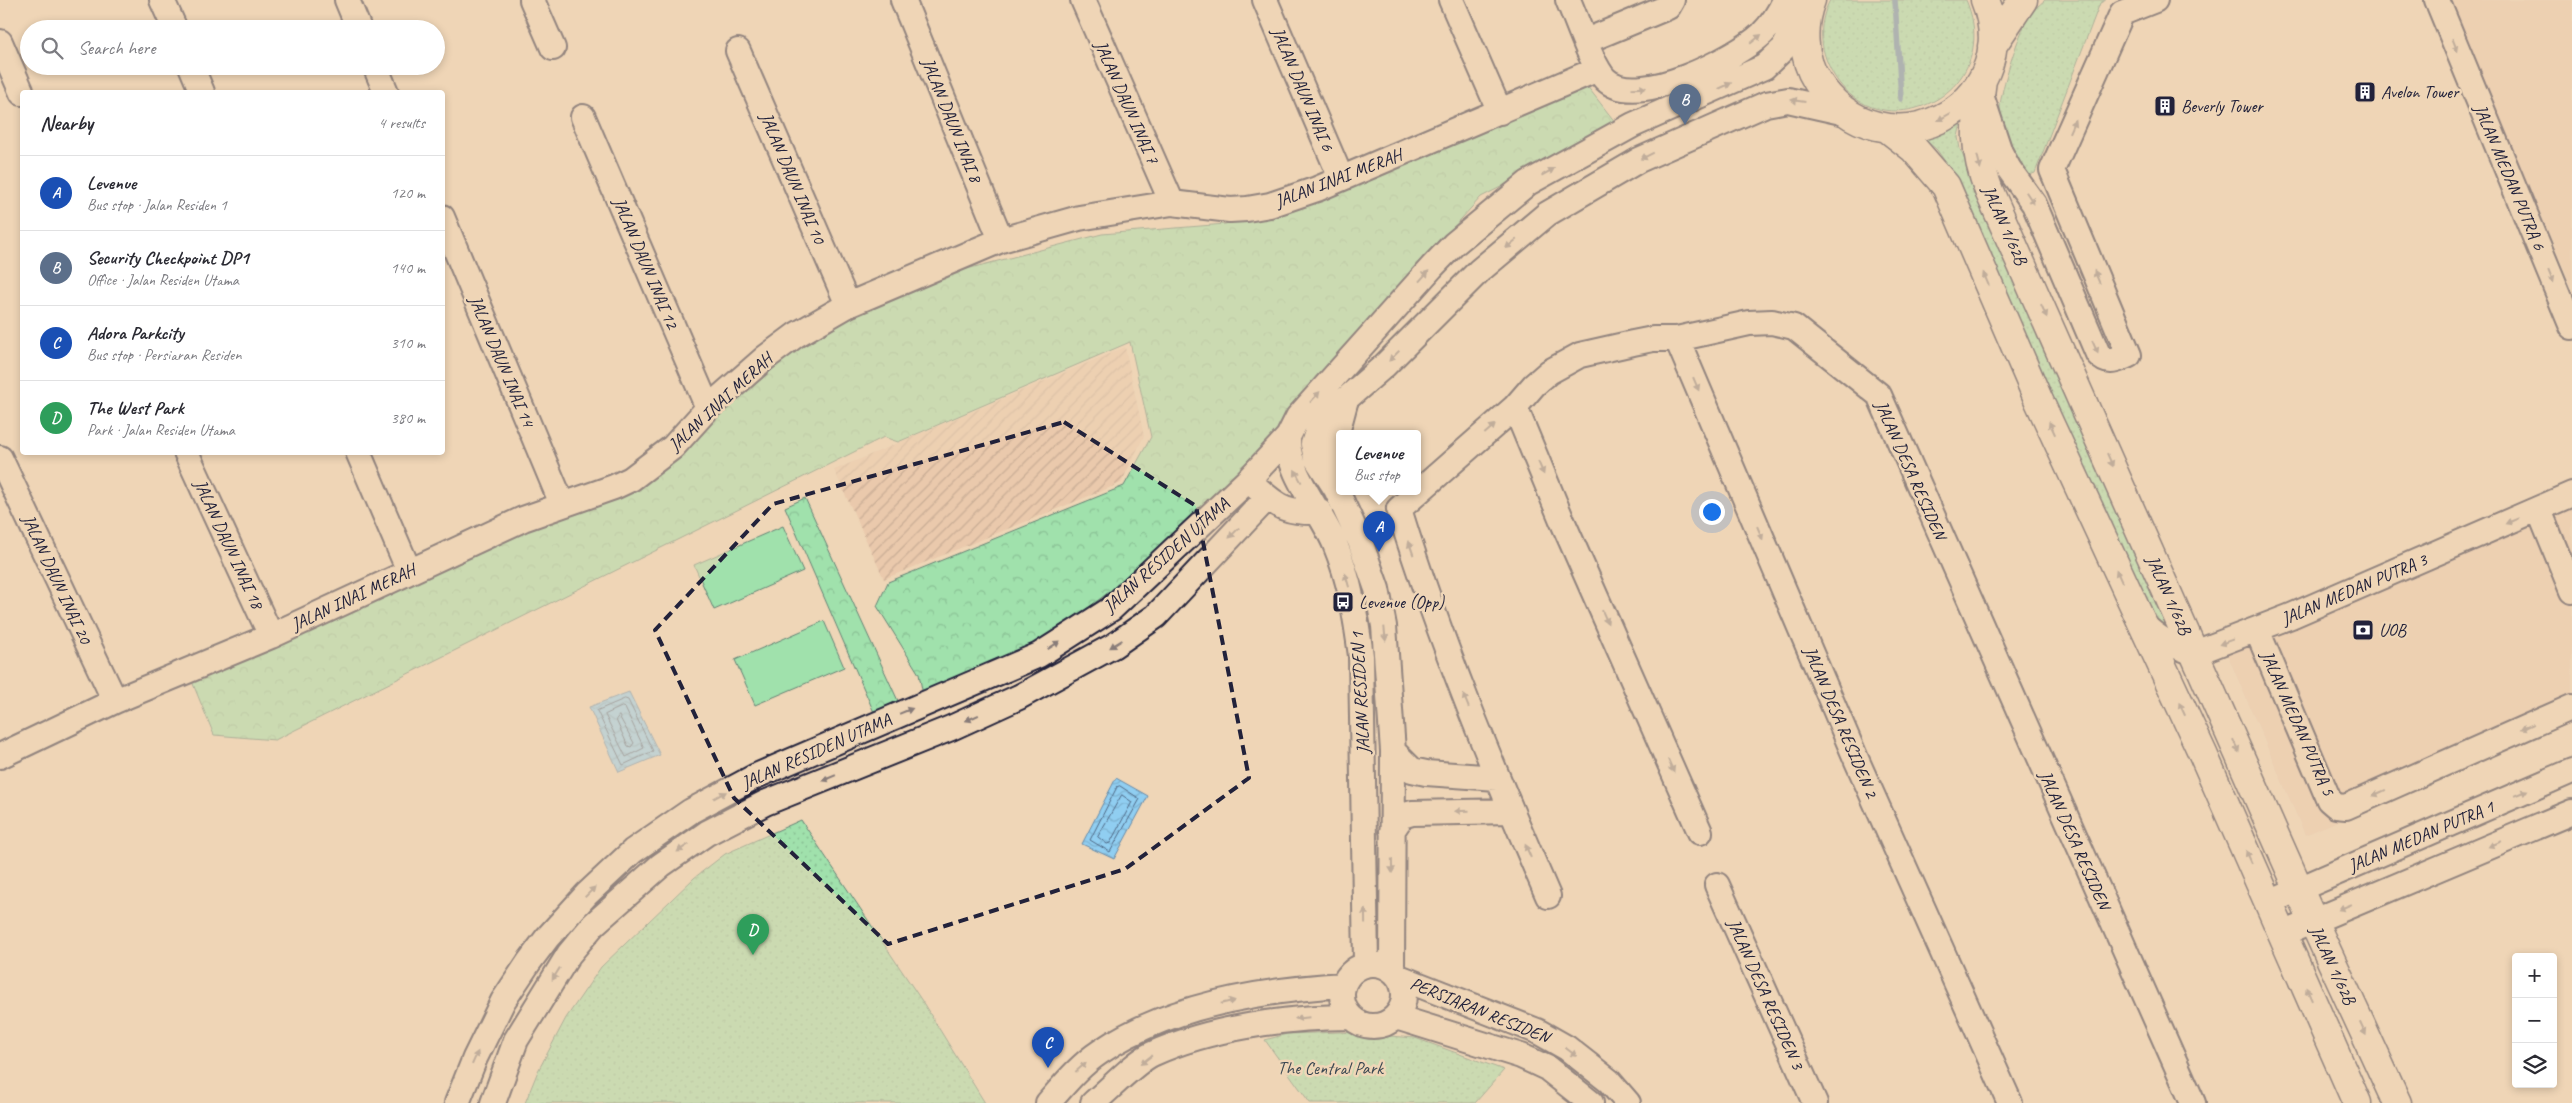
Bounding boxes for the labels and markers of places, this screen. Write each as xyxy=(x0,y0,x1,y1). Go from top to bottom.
building icon: Avelon Tower xyxy=(2353,80,2377,104)
place label: Avelon Tower xyxy=(2381,81,2460,103)
pin: B xyxy=(1669,84,1701,125)
building icon: Beverly Tower xyxy=(2153,94,2177,118)
place label: Beverly Tower xyxy=(2181,95,2264,117)
pin: A xyxy=(1363,511,1395,552)
bus stop icon: Levenue (Opp) xyxy=(1331,590,1355,614)
place label: Levenue (Opp) xyxy=(1359,591,1445,613)
bank icon: UOB xyxy=(2351,618,2375,642)
place label: UOB xyxy=(2379,619,2408,641)
pin: D xyxy=(737,914,769,955)
pin: C xyxy=(1032,1027,1064,1068)

